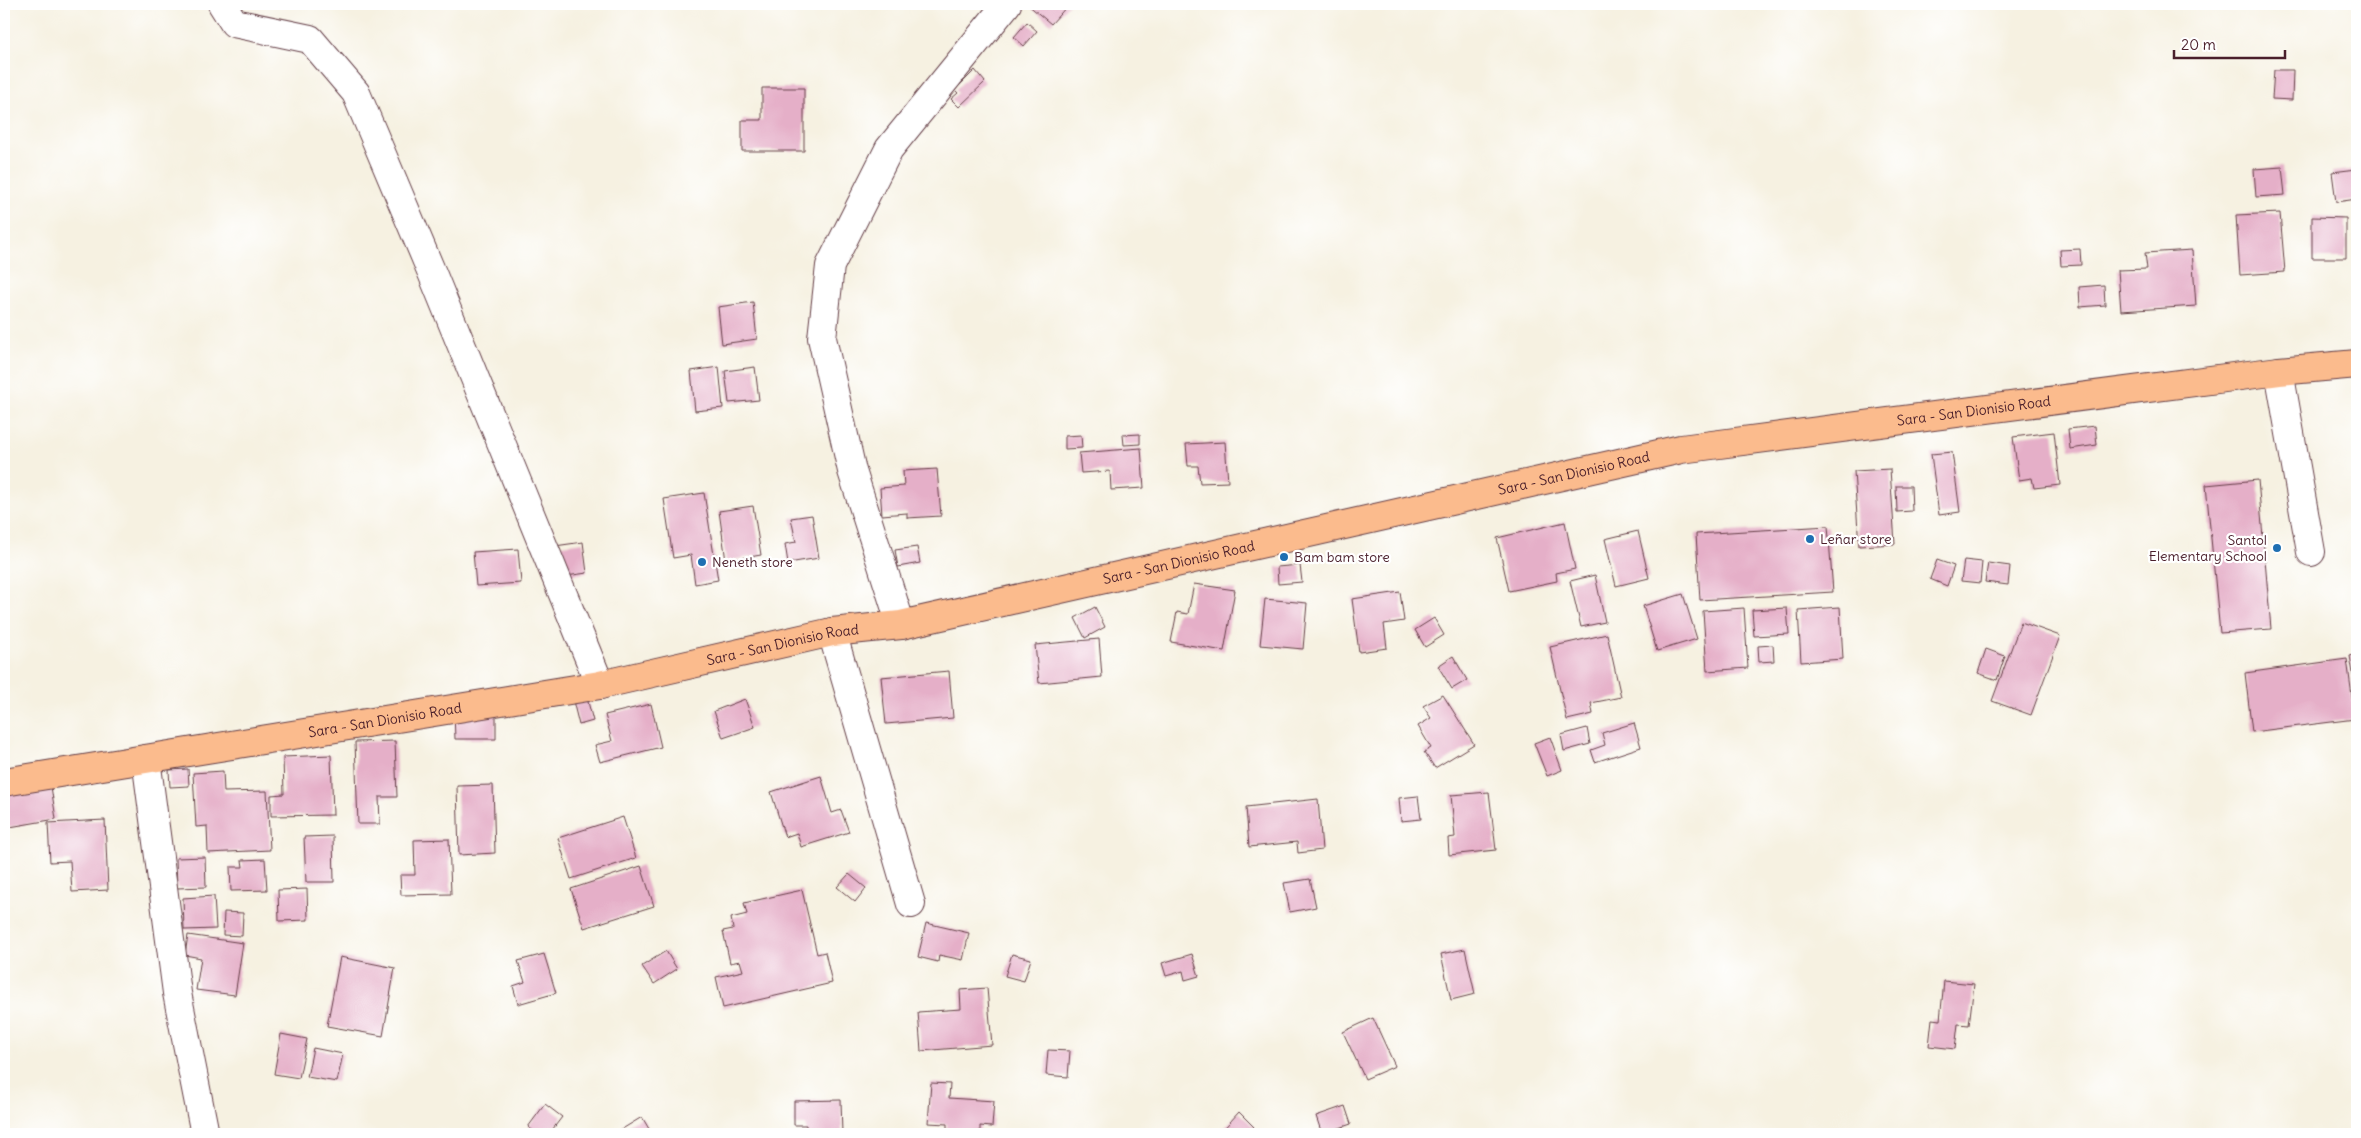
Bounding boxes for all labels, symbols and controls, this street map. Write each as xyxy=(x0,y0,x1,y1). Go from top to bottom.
scale bar xyxy=(2174,28,2285,60)
text: 20 m xyxy=(2181,35,2216,54)
street label: Sara - San Dionisio Road xyxy=(1896,392,2052,430)
street label: Sara - San Dionisio Road xyxy=(1496,447,1652,499)
place label: Leñar store xyxy=(1820,530,1892,548)
place label: Santol Elementary School xyxy=(2149,531,2267,565)
marker: Leñar store xyxy=(1804,533,1816,545)
street label: Sara - San Dionisio Road xyxy=(1101,536,1256,588)
marker: Santol Elementary School xyxy=(2271,542,2283,554)
place label: Bam bam store xyxy=(1294,548,1390,566)
marker: Bam bam store xyxy=(1278,551,1290,563)
place label: Neneth store xyxy=(712,553,793,571)
marker: Neneth store xyxy=(696,556,708,568)
street label: Sara - San Dionisio Road xyxy=(705,620,860,669)
street label: Sara - San Dionisio Road xyxy=(307,699,463,741)

